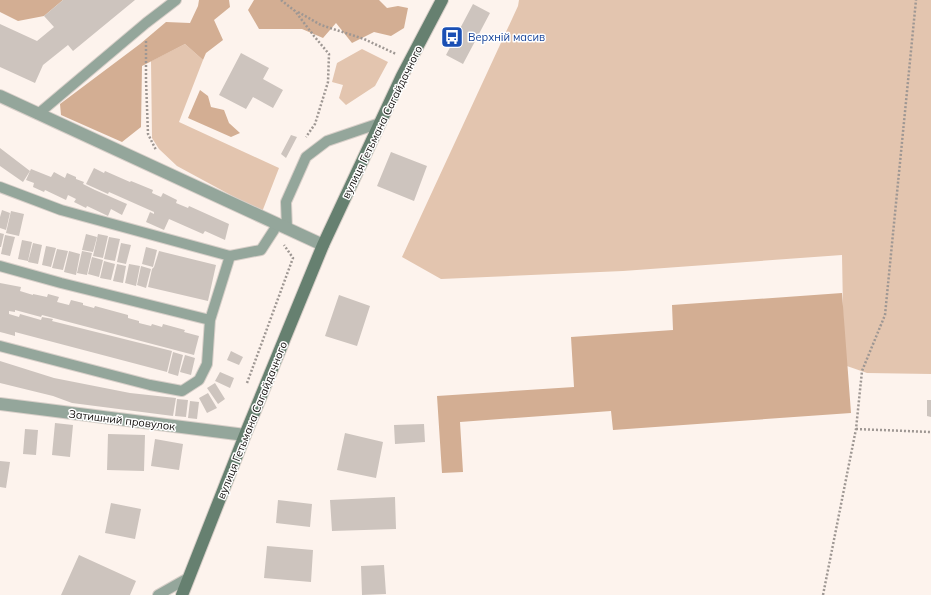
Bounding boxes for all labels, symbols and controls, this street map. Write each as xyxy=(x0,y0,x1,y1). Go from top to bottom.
bus stop icon: Верхній масив xyxy=(439,24,465,50)
place label: Верхній масив xyxy=(468,30,545,44)
street label: вулиця Гетьмана Сагайдачного xyxy=(339,43,425,201)
street label: вулиця Гетьмана Сагайдачного xyxy=(214,339,290,501)
street label: Затишний провулок xyxy=(68,407,176,433)

